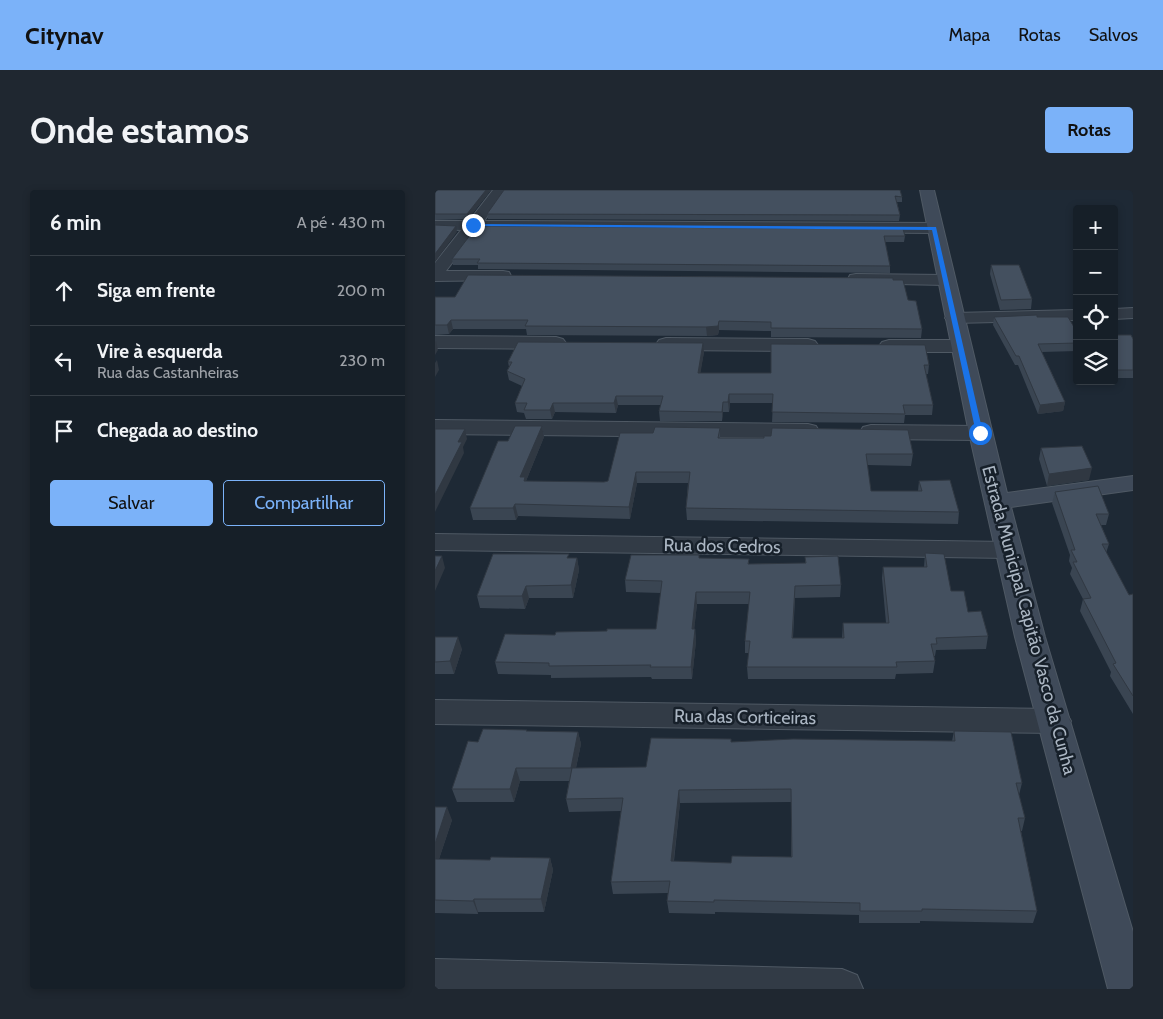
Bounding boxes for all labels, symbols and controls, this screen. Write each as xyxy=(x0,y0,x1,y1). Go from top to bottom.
text: Citynav xyxy=(25,21,104,50)
text: Mapa xyxy=(948,24,990,46)
text: Rotas xyxy=(1018,24,1061,46)
text: Salvos xyxy=(1089,24,1138,46)
button: Rotas xyxy=(1045,107,1133,153)
text: Onde estamos xyxy=(30,109,249,152)
map controls xyxy=(1073,205,1118,385)
button: + xyxy=(1073,205,1118,250)
text: 6 min xyxy=(50,210,101,235)
text: A pé · 430 m xyxy=(297,213,385,232)
route end xyxy=(462,214,485,237)
button: − xyxy=(1073,250,1118,295)
icon: ahead xyxy=(50,277,78,305)
text: Siga em frente xyxy=(97,279,215,302)
text: 200 m xyxy=(337,281,385,300)
button: locate xyxy=(1073,295,1118,340)
text: Vire à esquerda xyxy=(97,340,223,363)
button: layers xyxy=(1073,340,1118,385)
icon: left xyxy=(50,347,78,375)
text: 230 m xyxy=(339,351,385,370)
text: Rua das Castanheiras xyxy=(97,363,239,382)
icon: arrive xyxy=(50,417,78,445)
text: Chegada ao destino xyxy=(97,419,258,442)
route start xyxy=(969,422,992,445)
street label: Estrada Municipal Capitão Vasco da Cunha xyxy=(977,463,1081,777)
button: Salvar xyxy=(50,480,213,526)
button: Compartilhar xyxy=(223,480,385,526)
street label: Rua dos Cedros xyxy=(663,534,781,558)
street label: Rua das Corticeiras xyxy=(674,705,816,729)

